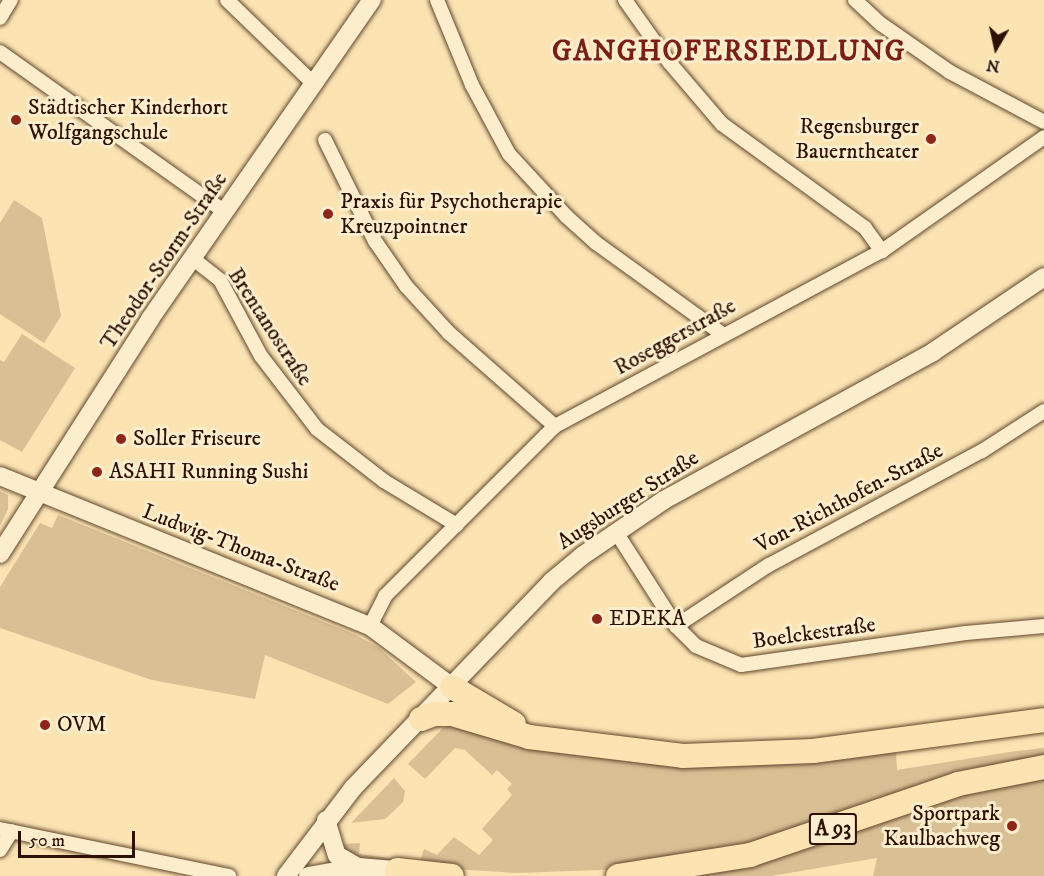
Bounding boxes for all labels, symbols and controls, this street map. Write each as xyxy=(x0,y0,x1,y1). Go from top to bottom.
north arrow xyxy=(966,18,1026,78)
district label: GANGHOFERSIEDLUNG xyxy=(552,35,906,69)
text: N xyxy=(985,55,1001,77)
place label: Städtischer Kinderhort Wolfgangschule xyxy=(28,94,228,146)
marker: Städtischer Kinderhort Wolfgangschule xyxy=(9,113,23,127)
place label: Regensburger Bauerntheater xyxy=(795,113,919,164)
marker: Regensburger Bauerntheater xyxy=(924,132,938,146)
street label: Theodor-Storm-Straße xyxy=(95,167,233,355)
place label: Praxis für Psychotherapie Kreuzpointner xyxy=(340,188,562,240)
marker: Praxis für Psychotherapie Kreuzpointner xyxy=(321,207,335,221)
street label: Brentanostraße xyxy=(222,263,318,391)
street label: Roseggerstraße xyxy=(610,293,740,381)
place label: Soller Friseure xyxy=(133,426,261,452)
marker: Soller Friseure xyxy=(114,432,128,446)
street label: Von-Richthofen-Straße xyxy=(750,437,948,559)
street label: Augsburger Straße xyxy=(552,445,704,555)
place label: ASAHI Running Sushi xyxy=(109,459,308,485)
marker: ASAHI Running Sushi xyxy=(90,465,104,479)
street label: Ludwig-Thoma-Straße xyxy=(139,498,343,598)
place label: EDEKA xyxy=(609,606,686,632)
street label: Boelckestraße xyxy=(751,611,877,655)
marker: EDEKA xyxy=(590,612,604,626)
place label: OVM xyxy=(57,712,106,738)
marker: OVM xyxy=(38,718,52,732)
place label: Sportpark Kaulbachweg xyxy=(884,800,1000,852)
road number: A 93 xyxy=(808,811,858,847)
scale bar xyxy=(21,819,138,857)
marker: Sportpark Kaulbachweg xyxy=(1005,819,1019,833)
text: 50 m xyxy=(29,830,65,852)

